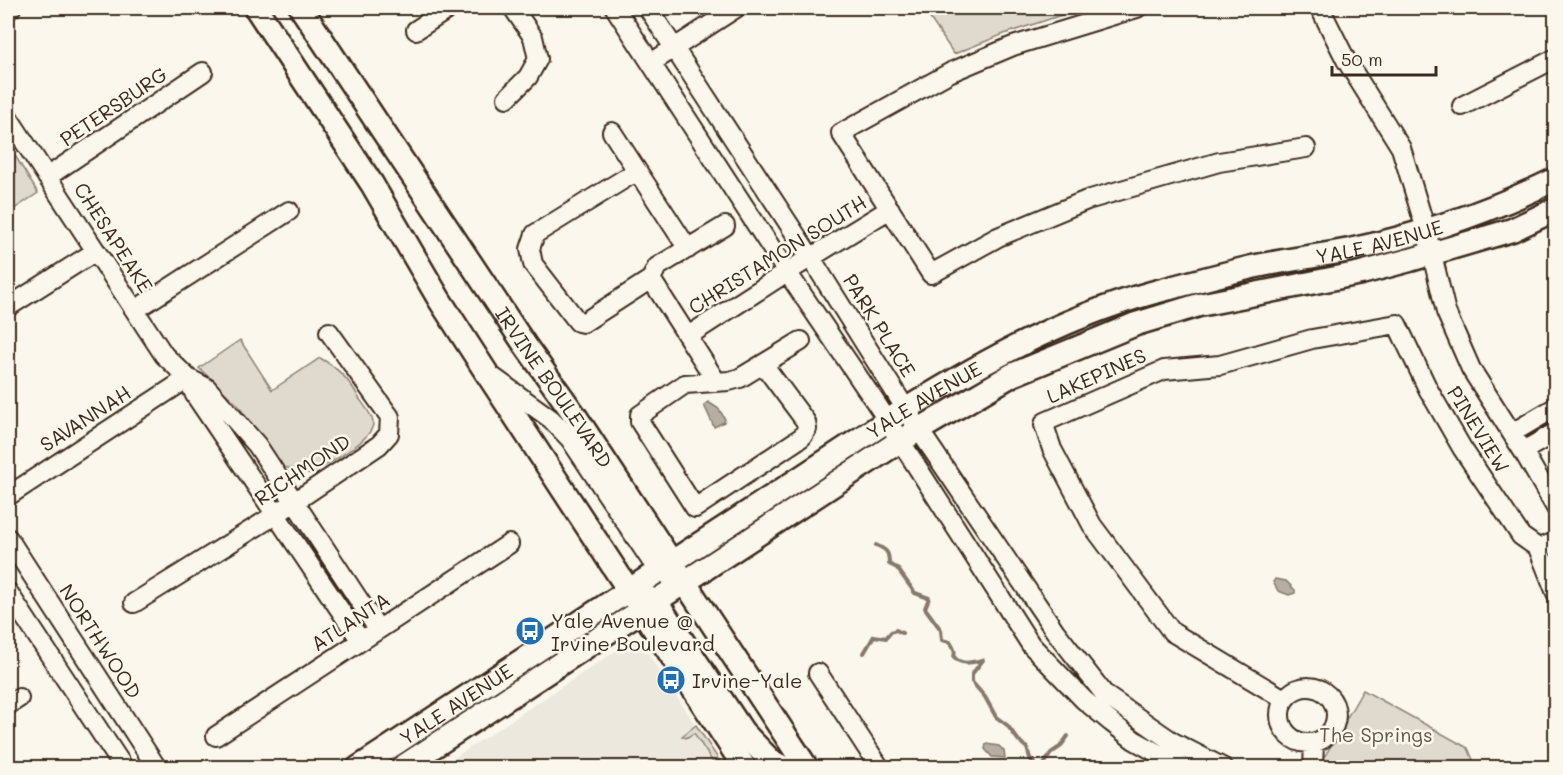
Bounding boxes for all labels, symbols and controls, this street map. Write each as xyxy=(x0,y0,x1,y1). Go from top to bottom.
scale bar xyxy=(1332,39,1436,77)
text: 50 m xyxy=(1341,47,1383,71)
street label: PETERSBURG xyxy=(54,61,172,151)
street label: CHESAPEAKE xyxy=(69,177,159,297)
street label: CHRISTAMON SOUTH xyxy=(683,189,871,319)
street label: YALE AVENUE xyxy=(1314,213,1446,269)
street label: PARK PLACE xyxy=(838,269,922,381)
street label: IRVINE BOULEVARD xyxy=(490,302,619,473)
street label: LAKEPINES xyxy=(1042,341,1150,409)
street label: YALE AVENUE xyxy=(861,355,986,444)
street label: SAVANNAH xyxy=(35,379,135,457)
street label: PINEVIEW xyxy=(1442,381,1516,477)
street label: RICHMOND xyxy=(249,427,355,511)
street label: NORTHWOOD xyxy=(54,579,148,703)
street label: ATLANTA xyxy=(306,586,394,656)
place label: Yale Avenue @ Irvine Boulevard xyxy=(551,607,715,656)
bus stop icon: Yale Avenue @ Irvine Boulevard xyxy=(514,615,546,647)
street label: YALE AVENUE xyxy=(394,657,517,750)
bus stop icon: Irvine-Yale xyxy=(655,664,687,696)
place label: Irvine-Yale xyxy=(692,667,802,693)
park label: The Springs xyxy=(1319,721,1433,747)

